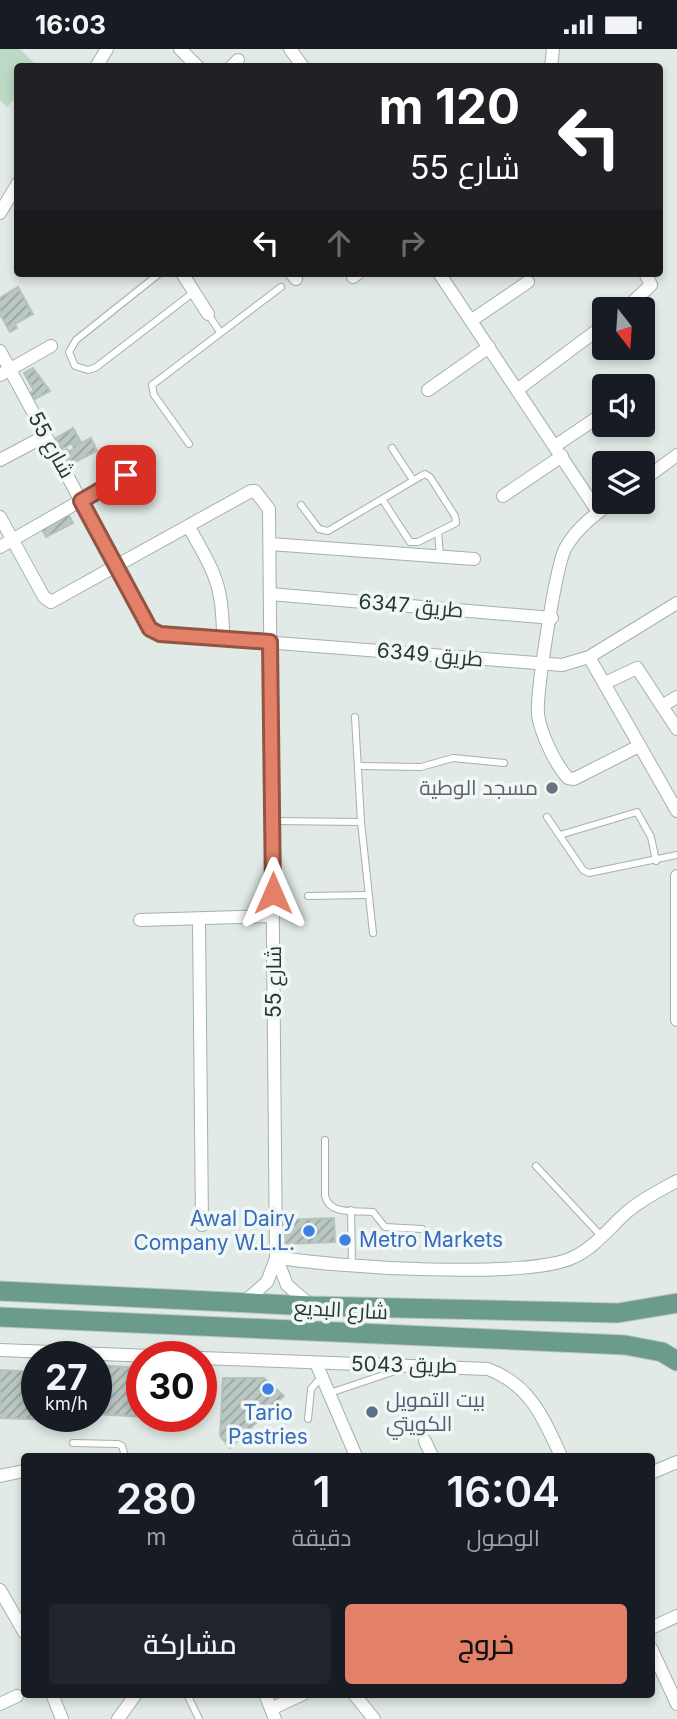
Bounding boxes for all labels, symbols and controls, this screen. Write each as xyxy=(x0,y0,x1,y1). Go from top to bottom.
text: 16:03 xyxy=(35,9,106,40)
text: 120 m xyxy=(379,77,520,136)
icon: left xyxy=(544,91,635,182)
text: شارع 55 xyxy=(410,148,520,187)
icon: left xyxy=(247,224,285,262)
icon: ahead xyxy=(320,224,358,262)
icon: right xyxy=(393,224,431,262)
north arrow xyxy=(592,297,654,361)
map controls xyxy=(592,297,655,514)
button: sound xyxy=(592,374,655,437)
street label: شارع 55 xyxy=(21,407,80,483)
pin xyxy=(96,445,156,505)
button: layers xyxy=(592,451,655,514)
icon: arrive xyxy=(107,456,145,494)
street label: طريق 6347 xyxy=(357,588,465,624)
street label: طريق 6349 xyxy=(376,637,484,673)
place label: مسجد الوطية xyxy=(419,775,538,800)
marker: مسجد الوطية xyxy=(544,780,560,796)
position arrow xyxy=(236,856,310,930)
street label: شارع 55 xyxy=(261,946,288,1018)
place label: Awal Dairy Company W.L.L. xyxy=(133,1206,295,1255)
marker: Awal Dairy Company W.L.L. xyxy=(301,1223,317,1239)
place label: Metro Markets xyxy=(359,1227,503,1252)
marker: Metro Markets xyxy=(337,1232,353,1248)
street label: شارع البديع xyxy=(293,1295,389,1326)
speed limit sign: 30 xyxy=(126,1341,217,1432)
street label: طريق 5043 xyxy=(351,1351,457,1379)
text: 27 xyxy=(45,1356,88,1398)
marker: Tario Pastries xyxy=(260,1381,276,1397)
place label: بيت التمويل الكويتي xyxy=(386,1387,485,1440)
text: km/h xyxy=(45,1393,88,1414)
place label: Tario Pastries xyxy=(228,1400,308,1449)
marker: بيت التمويل الكويتي xyxy=(364,1404,380,1420)
text: 1 xyxy=(313,1466,330,1517)
text: 16:04 xyxy=(446,1466,560,1517)
text: 280 xyxy=(116,1473,197,1524)
text: m xyxy=(146,1523,166,1551)
text: دقيقة xyxy=(292,1524,351,1552)
text: الوصول xyxy=(467,1524,540,1552)
button: مشاركة xyxy=(49,1604,331,1684)
button: خروج xyxy=(345,1604,627,1684)

